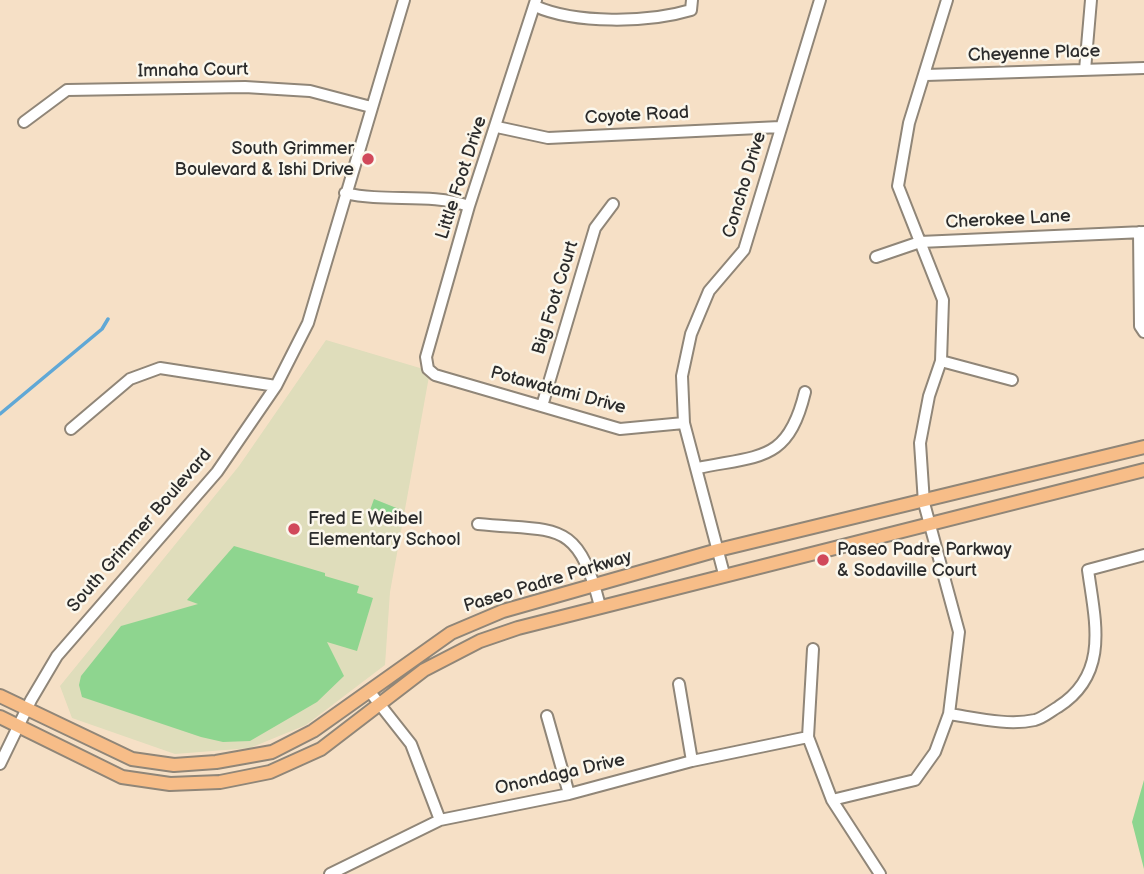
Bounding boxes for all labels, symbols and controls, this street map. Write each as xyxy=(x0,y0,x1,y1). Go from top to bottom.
street label: Cheyenne Place xyxy=(967,41,1101,67)
street label: Imnaha Court xyxy=(137,59,249,83)
street label: Coyote Road xyxy=(584,102,690,130)
street label: Little Foot Drive xyxy=(432,114,492,242)
street label: Concho Drive xyxy=(719,129,771,241)
place label: South Grimmer Boulevard & Ishi Drive xyxy=(175,138,354,180)
marker: South Grimmer Boulevard & Ishi Drive xyxy=(360,151,376,167)
street label: Cherokee Lane xyxy=(945,206,1071,234)
street label: Big Foot Court xyxy=(528,239,584,357)
street label: Potawatami Drive xyxy=(488,363,628,419)
street label: South Grimmer Boulevard xyxy=(63,445,217,617)
place label: Fred E Weibel Elementary School xyxy=(308,508,461,550)
marker: Fred E Weibel Elementary School xyxy=(286,521,302,537)
place label: Paseo Padre Parkway & Sodaville Court xyxy=(837,539,1012,582)
street label: Paseo Padre Parkway xyxy=(461,546,635,618)
marker: Paseo Padre Parkway & Sodaville Court xyxy=(815,552,831,568)
street label: Onondaga Drive xyxy=(493,750,627,800)

